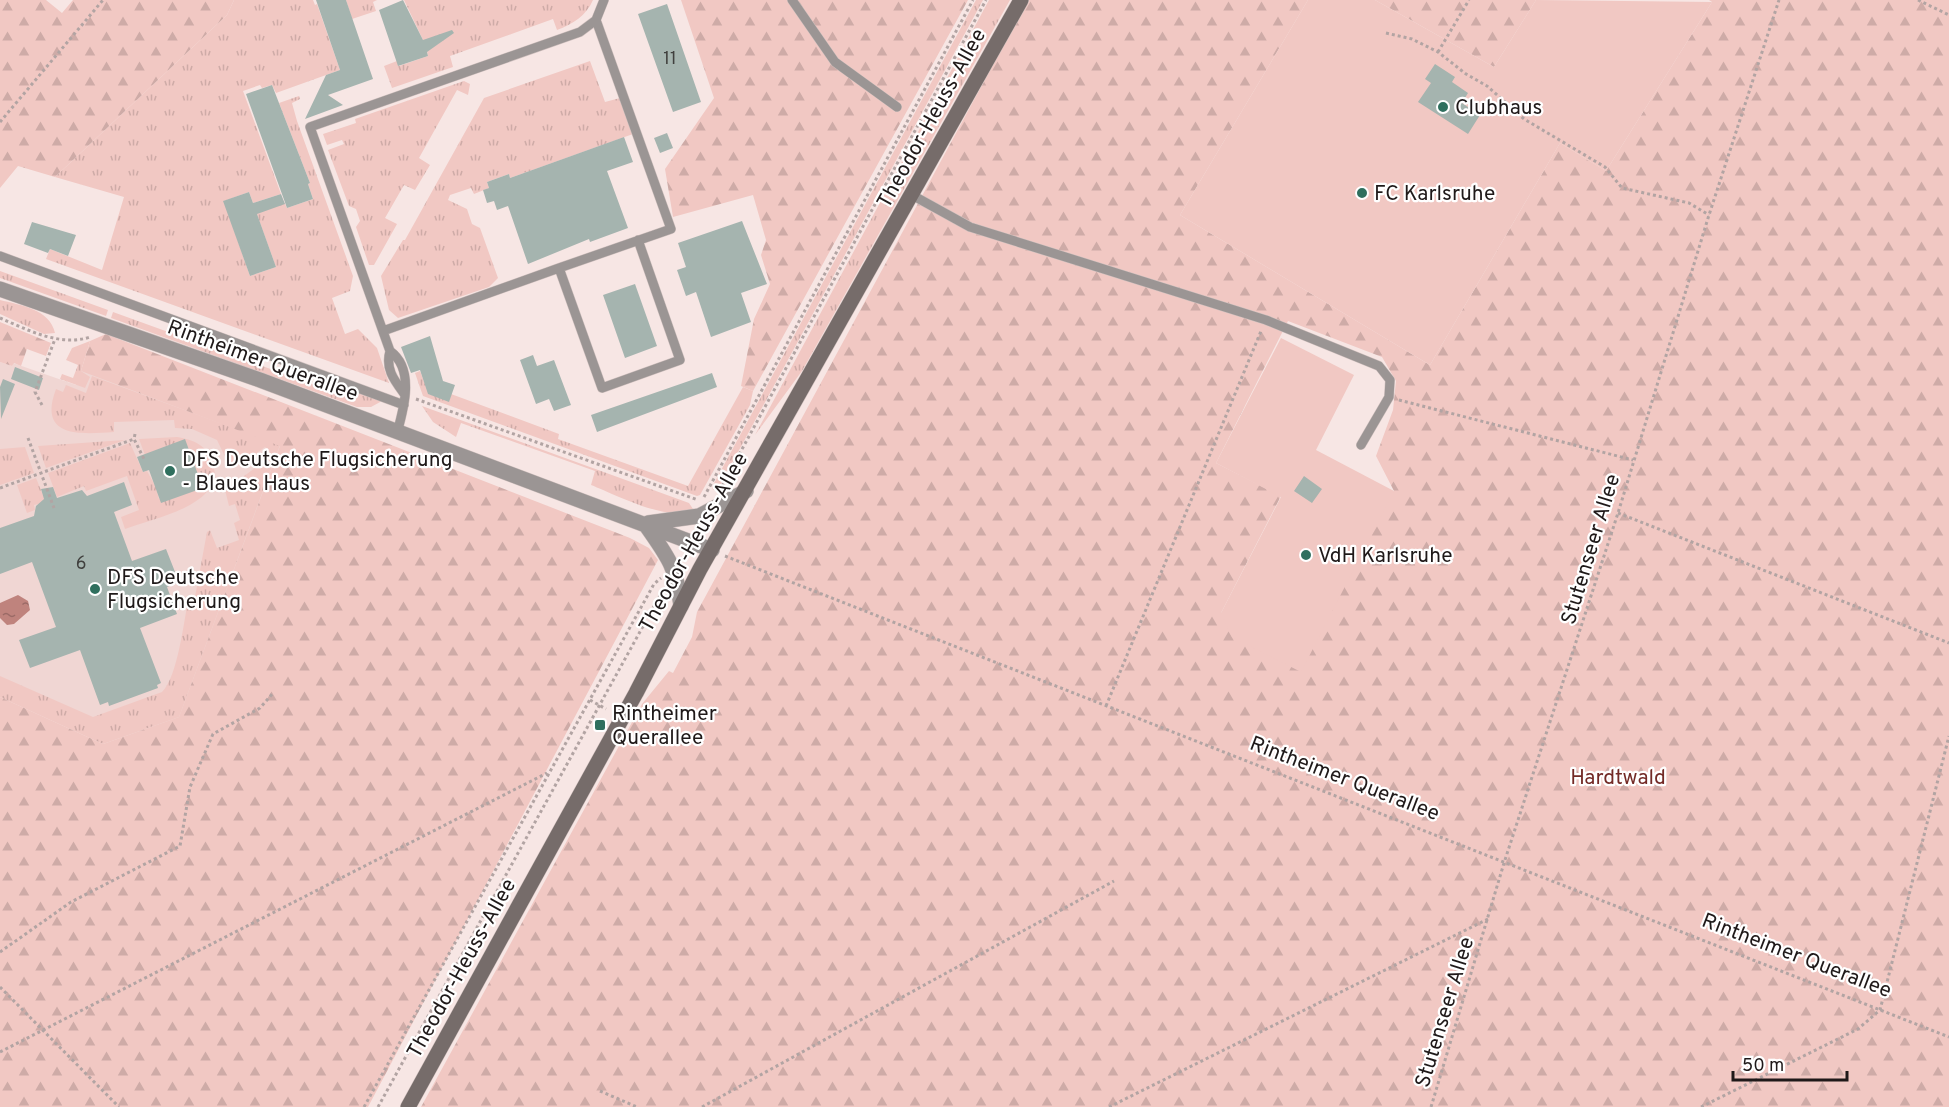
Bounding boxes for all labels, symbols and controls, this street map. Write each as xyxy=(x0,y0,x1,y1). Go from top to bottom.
street label: Theodor-Heuss-Allee xyxy=(872,24,993,213)
house number: 11 xyxy=(663,48,677,71)
place label: Clubhaus xyxy=(1455,95,1542,122)
marker: Clubhaus xyxy=(1436,100,1450,114)
place label: FC Karlsruhe xyxy=(1374,181,1495,208)
marker: FC Karlsruhe xyxy=(1355,186,1369,200)
street label: Rintheimer Querallee xyxy=(163,314,362,408)
place label: DFS Deutsche Flugsicherung - Blaues Haus xyxy=(182,447,453,498)
street label: Theodor-Heuss-Allee xyxy=(634,448,755,637)
marker: DFS Deutsche Flugsicherung - Blaues Haus xyxy=(163,464,177,478)
street label: Stutenseer Allee xyxy=(1556,471,1627,628)
place label: VdH Karlsruhe xyxy=(1318,543,1453,570)
marker: VdH Karlsruhe xyxy=(1299,548,1313,562)
house number: 6 xyxy=(76,553,86,576)
place label: DFS Deutsche Flugsicherung xyxy=(107,565,241,616)
marker: DFS Deutsche Flugsicherung xyxy=(88,582,102,596)
place label: Rintheimer Querallee xyxy=(612,701,717,752)
marker: Rintheimer Querallee xyxy=(593,718,607,732)
street label: Rintheimer Querallee xyxy=(1246,731,1443,828)
park label: Hardtwald xyxy=(1570,765,1666,792)
street label: Theodor-Heuss-Allee xyxy=(402,874,523,1063)
street label: Rintheimer Querallee xyxy=(1698,908,1895,1005)
street label: Stutenseer Allee xyxy=(1410,934,1481,1091)
scale bar xyxy=(1733,1044,1847,1082)
text: 50 m xyxy=(1742,1055,1784,1078)

